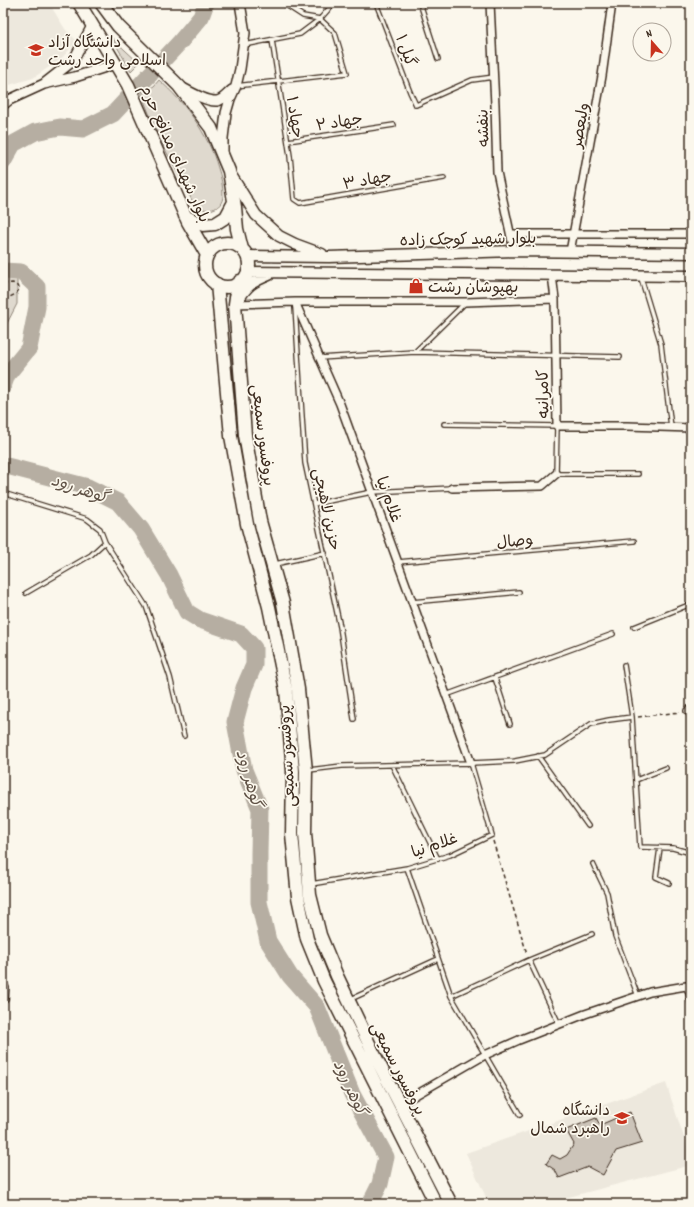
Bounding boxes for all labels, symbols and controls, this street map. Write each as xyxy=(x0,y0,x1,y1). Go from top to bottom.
north arrow xyxy=(632,22,672,62)
text: N xyxy=(644,26,655,43)
place label: دانشگاه آزاد اسلامی واحد رشت xyxy=(48,32,166,73)
street label: گیل ۱ xyxy=(388,32,421,70)
school or university icon: دانشگاه آزاد اسلامی واحد رشت xyxy=(27,41,45,59)
street label: بلوار شهدای مدافع حرم xyxy=(133,81,215,227)
street label: جهاد ۱ xyxy=(279,95,308,140)
street label: ولیعصر xyxy=(566,101,597,152)
street label: جهاد ۲ xyxy=(314,108,364,139)
street label: بنفشه xyxy=(472,108,497,147)
street label: جهاد ۳ xyxy=(341,166,394,197)
street label: بلوار شهید کوچک زاده xyxy=(400,228,537,253)
shop icon: بهپوشان رشت xyxy=(407,277,425,295)
place label: بهپوشان رشت xyxy=(428,277,518,300)
street label: کامرانیه xyxy=(533,369,556,419)
street label: پروفسور سمیعی xyxy=(244,383,279,487)
street label: حزین لاهیجی xyxy=(306,466,346,553)
water label: گوهر رود xyxy=(47,469,114,513)
street label: غلام نیا xyxy=(369,474,407,526)
street label: وصال xyxy=(496,529,535,556)
street label: پروفسور سمیعی xyxy=(274,704,303,807)
water label: گوهر رود xyxy=(227,747,268,813)
street label: غلام نیا xyxy=(409,828,461,865)
street label: پروفسور سمیعی xyxy=(363,1018,430,1120)
water label: گوهر رود xyxy=(325,1056,374,1122)
place label: دانشگاه راهبرد شمال xyxy=(530,1100,610,1141)
school or university icon: دانشگاه راهبرد شمال xyxy=(613,1109,631,1127)

